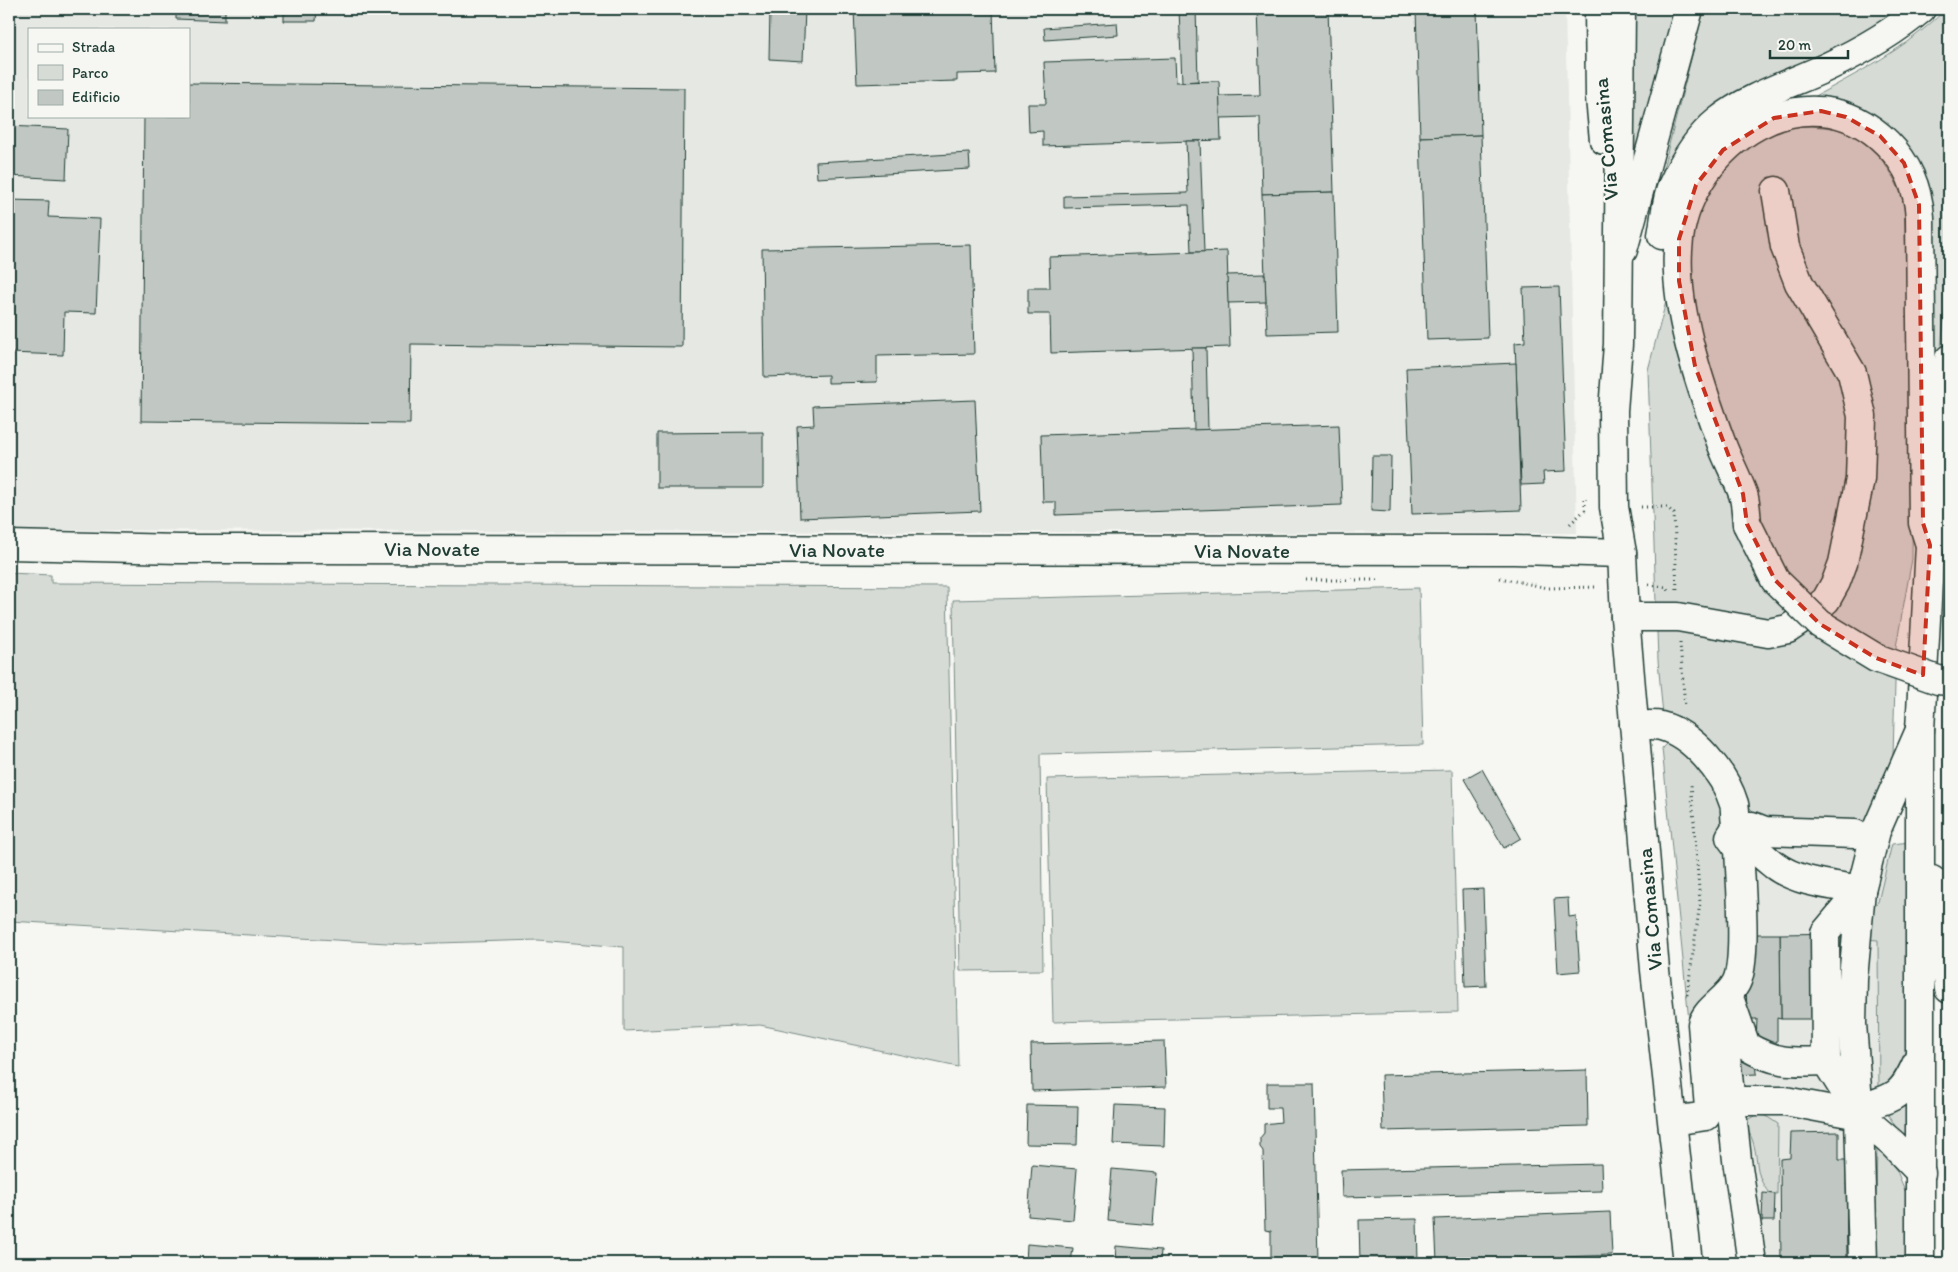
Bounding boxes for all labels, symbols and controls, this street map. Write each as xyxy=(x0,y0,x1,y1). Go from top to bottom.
legend xyxy=(28,28,190,118)
scale bar xyxy=(1770,28,1848,60)
text: 20 m xyxy=(1778,36,1812,54)
text: Strada xyxy=(72,38,116,56)
text: Parco xyxy=(72,64,108,82)
street label: Via Comasina xyxy=(1588,77,1623,201)
text: Edificio xyxy=(72,88,120,106)
street label: Via Novate xyxy=(384,536,480,561)
street label: Via Novate xyxy=(789,537,885,562)
street label: Via Novate xyxy=(1194,538,1290,563)
street label: Via Comasina xyxy=(1632,847,1667,971)

